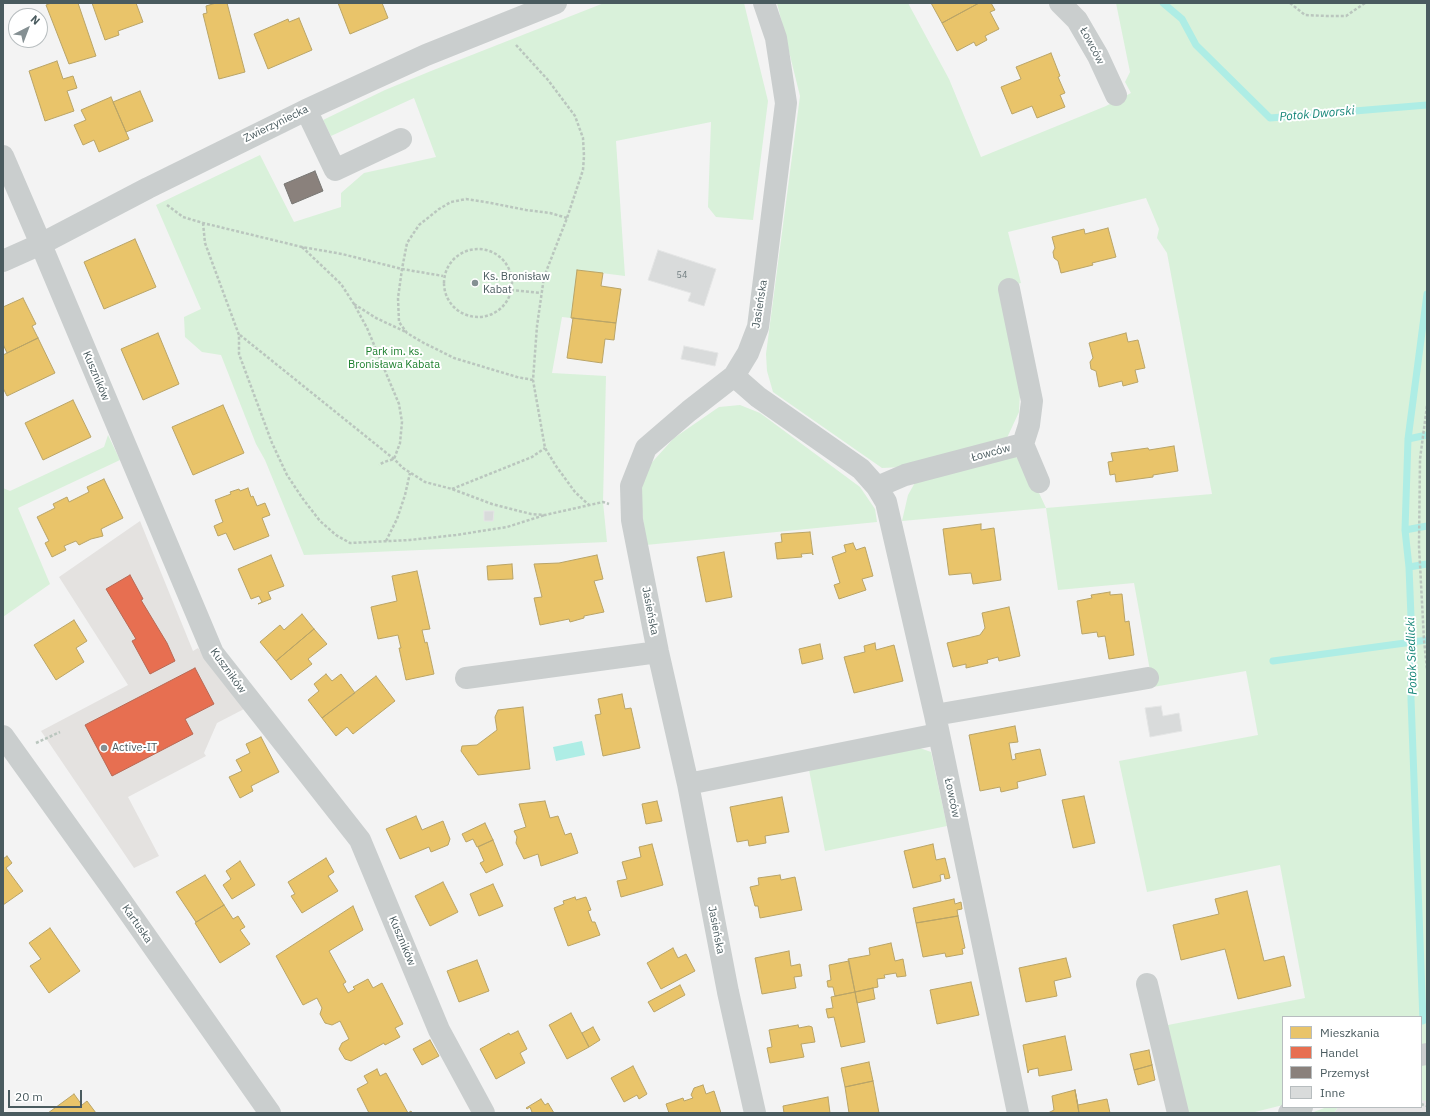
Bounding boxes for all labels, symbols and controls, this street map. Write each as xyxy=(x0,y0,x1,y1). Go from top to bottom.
north arrow xyxy=(8,8,48,48)
text: N xyxy=(28,12,43,28)
street label: Łowców xyxy=(1077,25,1107,67)
street label: Zwierzyniecka xyxy=(241,103,311,145)
water label: Potok Dworski xyxy=(1279,104,1355,124)
place label: Ks. Bronisław Kabat xyxy=(483,270,550,296)
house number: 54 xyxy=(677,270,687,280)
marker: Ks. Bronisław Kabat xyxy=(470,278,480,288)
street label: Jasieńska xyxy=(750,279,770,329)
park label: Park im. ks. Bronisława Kabata xyxy=(348,345,440,371)
street label: Kuszników xyxy=(80,349,112,403)
street label: Łowców xyxy=(970,441,1012,465)
street label: Jasieńska xyxy=(639,586,661,636)
water label: Potok Siedlicki xyxy=(1403,617,1421,695)
street label: Kuszników xyxy=(207,646,249,696)
place label: Active-IT xyxy=(112,741,157,755)
marker: Active-IT xyxy=(99,743,109,753)
street label: Łowców xyxy=(941,777,963,819)
street label: Kartuska xyxy=(119,902,155,946)
street label: Jasieńska xyxy=(705,905,727,955)
street label: Kuszników xyxy=(386,914,418,968)
legend xyxy=(1282,1016,1422,1108)
text: Mieszkania xyxy=(1320,1025,1380,1040)
text: Handel xyxy=(1320,1045,1359,1060)
text: Przemysł xyxy=(1320,1065,1369,1080)
scale bar xyxy=(10,1082,84,1108)
text: Inne xyxy=(1320,1085,1345,1100)
text: 20 m xyxy=(15,1089,43,1104)

